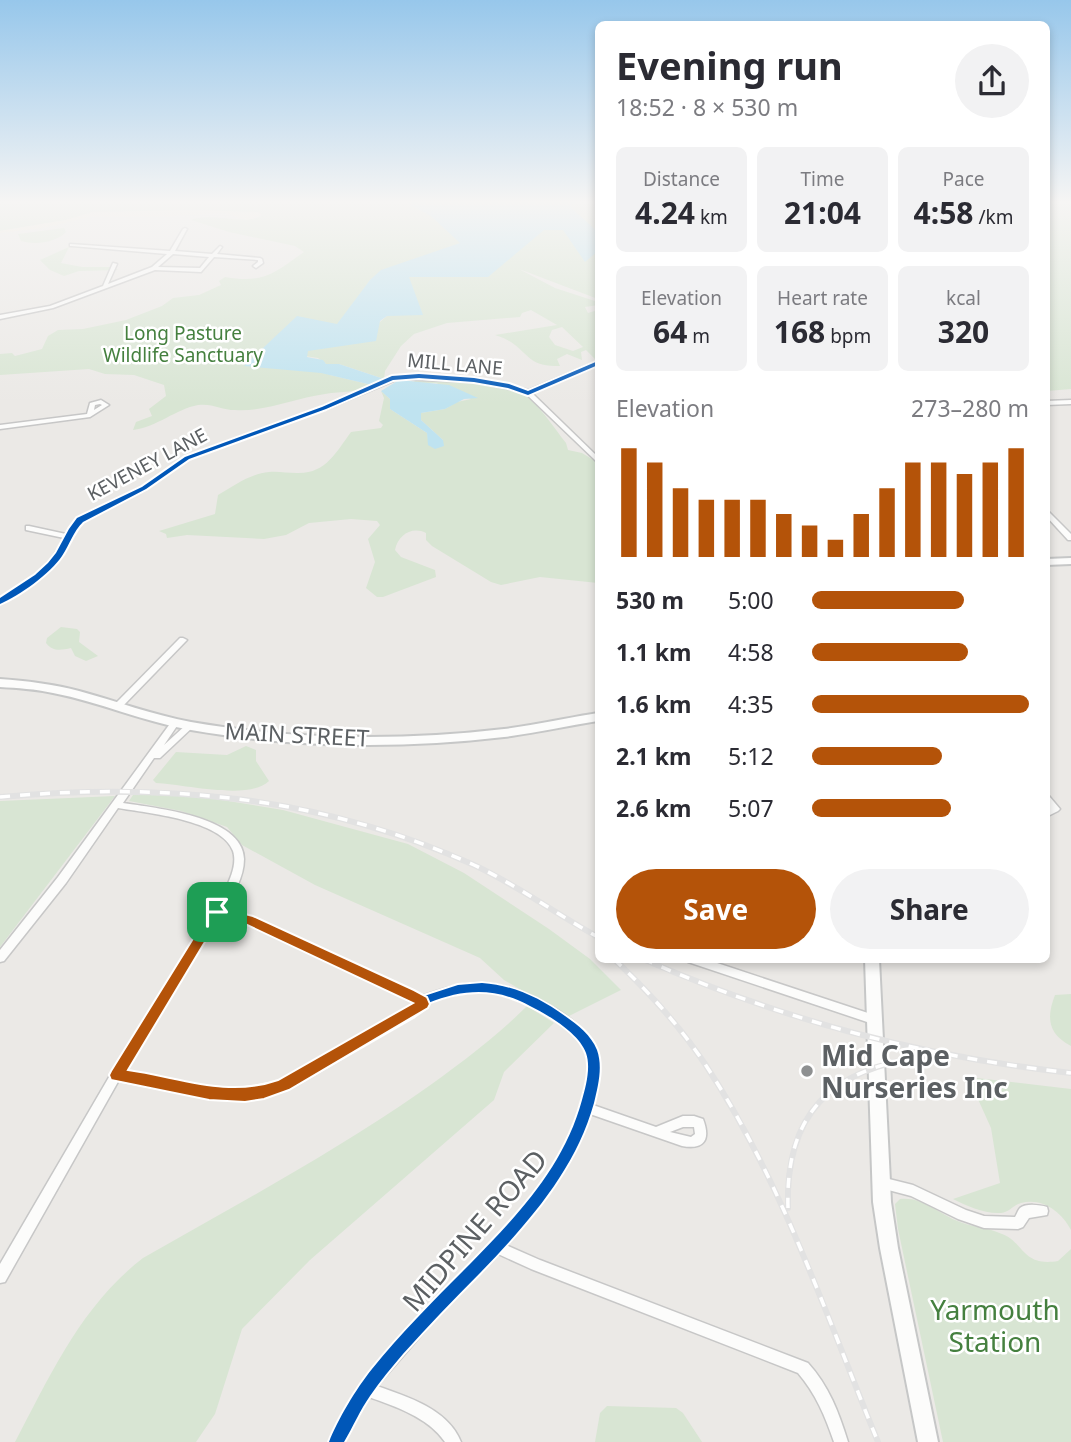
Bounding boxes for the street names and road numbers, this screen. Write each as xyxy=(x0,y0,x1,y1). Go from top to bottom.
street label: MILL LANE xyxy=(406,347,504,381)
street label: KEVENEY LANE xyxy=(83,422,211,506)
street label: MAIN STREET xyxy=(224,714,370,754)
street label: MIDPINE ROAD xyxy=(393,1141,555,1319)

